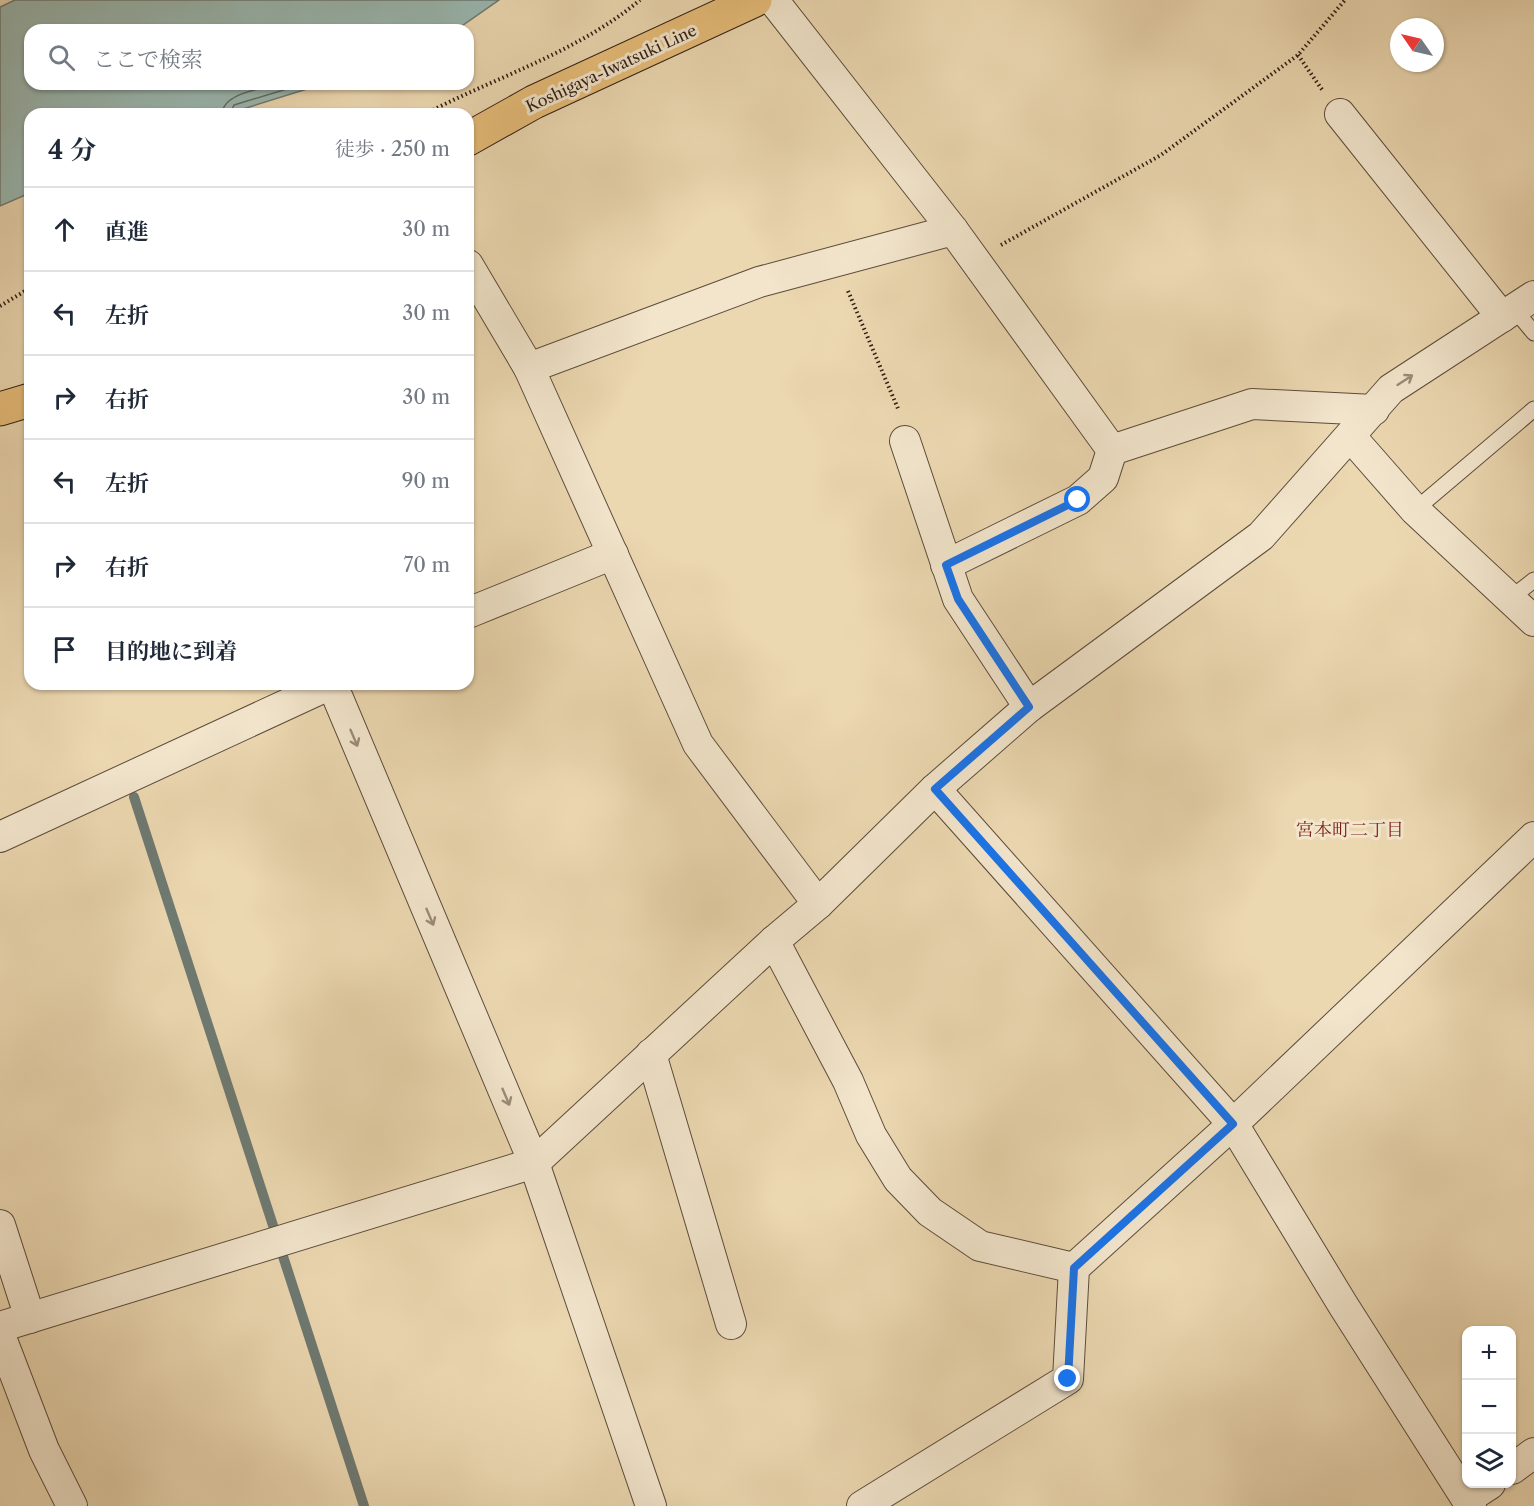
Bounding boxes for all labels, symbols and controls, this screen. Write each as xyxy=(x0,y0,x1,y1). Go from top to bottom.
north arrow xyxy=(1390,18,1444,72)
street label: Koshigaya-Iwatsuki Line xyxy=(522,20,700,116)
search box xyxy=(24,24,474,90)
icon: search xyxy=(45,41,78,74)
text: ここで検索 xyxy=(93,46,203,73)
text: 4 分 xyxy=(48,134,96,166)
text: 徒歩 · 250 m xyxy=(335,137,450,161)
icon: ahead xyxy=(48,213,81,246)
text: 30 m xyxy=(402,217,450,241)
text: 直進 xyxy=(105,218,149,245)
icon: left xyxy=(48,297,81,330)
text: 30 m xyxy=(402,301,450,325)
text: 左折 xyxy=(105,302,149,329)
one-way arrow xyxy=(1396,374,1413,386)
icon: right xyxy=(48,381,81,414)
text: 30 m xyxy=(402,385,450,409)
text: 右折 xyxy=(105,386,149,413)
icon: left xyxy=(48,465,81,498)
text: 90 m xyxy=(402,469,450,493)
text: 左折 xyxy=(105,470,149,497)
route start xyxy=(1064,486,1090,512)
icon: right xyxy=(48,549,81,582)
text: 70 m xyxy=(404,553,450,577)
text: 右折 xyxy=(105,554,149,581)
icon: arrive xyxy=(48,633,81,666)
text: 目的地に到着 xyxy=(105,638,237,665)
one-way arrow xyxy=(350,729,361,747)
district label: 宮本町二丁目 xyxy=(1296,819,1404,841)
one-way arrow xyxy=(425,908,437,926)
one-way arrow xyxy=(501,1087,512,1106)
map controls xyxy=(1462,1326,1516,1488)
button: + xyxy=(1462,1326,1516,1380)
route end xyxy=(1054,1365,1080,1391)
button: − xyxy=(1462,1380,1516,1434)
button: layers xyxy=(1462,1434,1516,1488)

